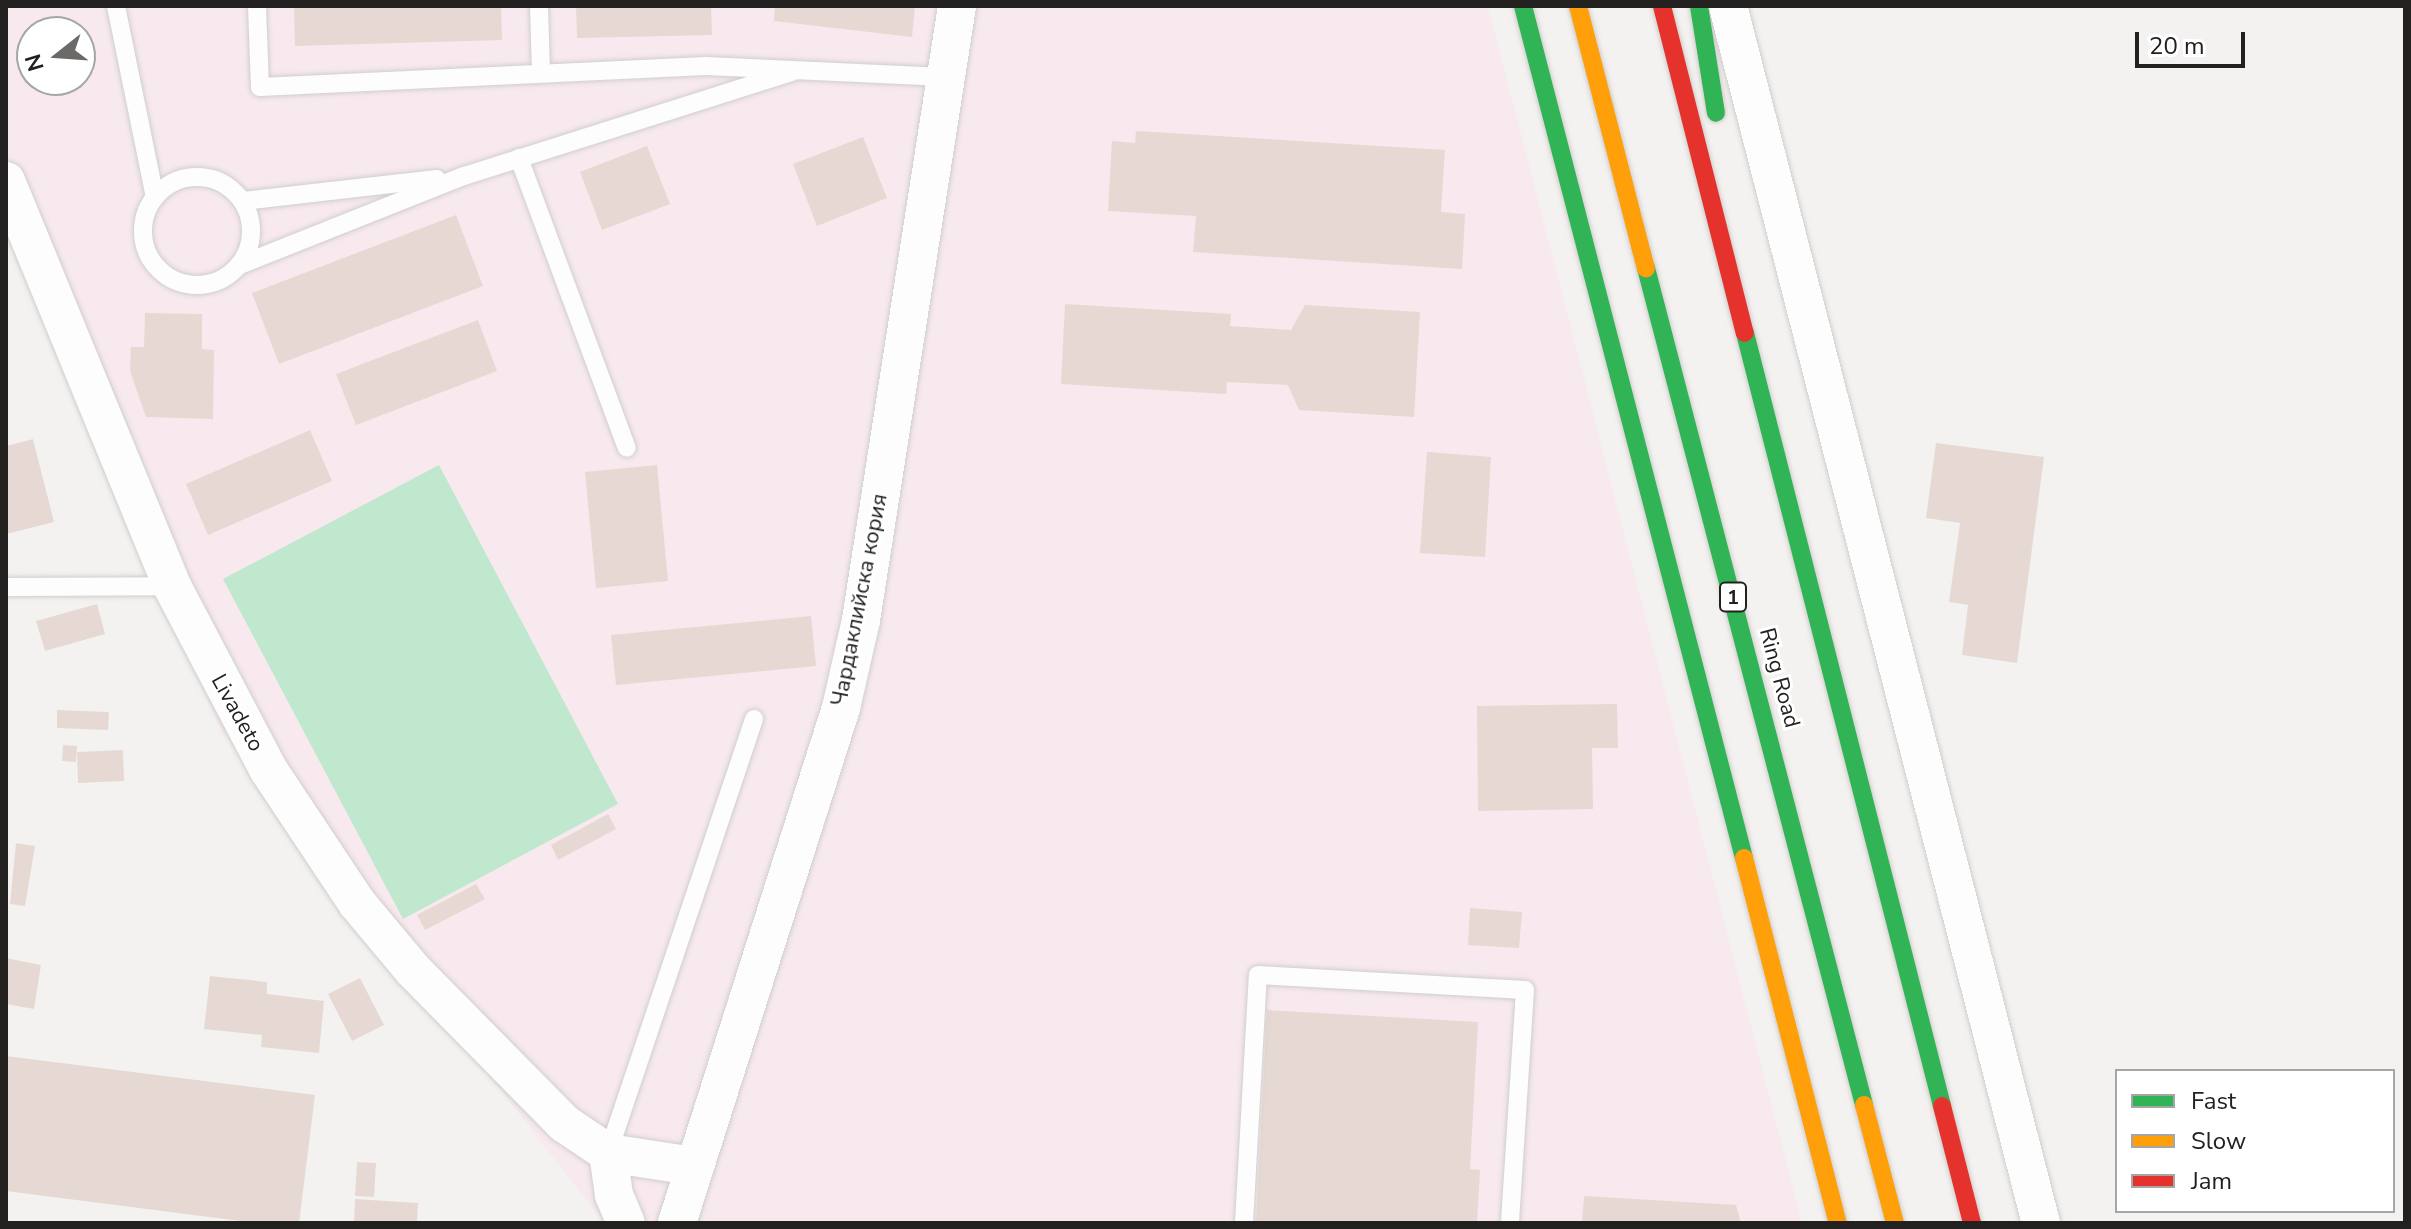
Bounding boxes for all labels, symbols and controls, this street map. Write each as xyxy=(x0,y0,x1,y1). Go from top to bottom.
north arrow xyxy=(16,16,96,96)
scale bar xyxy=(2139,16,2249,66)
text: 20 m xyxy=(2149,30,2205,62)
text: N xyxy=(18,50,52,75)
street label: Чардаклийска кория xyxy=(826,492,894,708)
road number: 1 xyxy=(1719,581,1747,613)
street label: Ring Road xyxy=(1753,625,1805,731)
street label: Livadeto xyxy=(205,670,269,756)
legend xyxy=(2115,1069,2395,1213)
text: Fast xyxy=(2191,1085,2236,1117)
text: Slow xyxy=(2191,1125,2246,1157)
text: Jam xyxy=(2191,1165,2232,1197)

